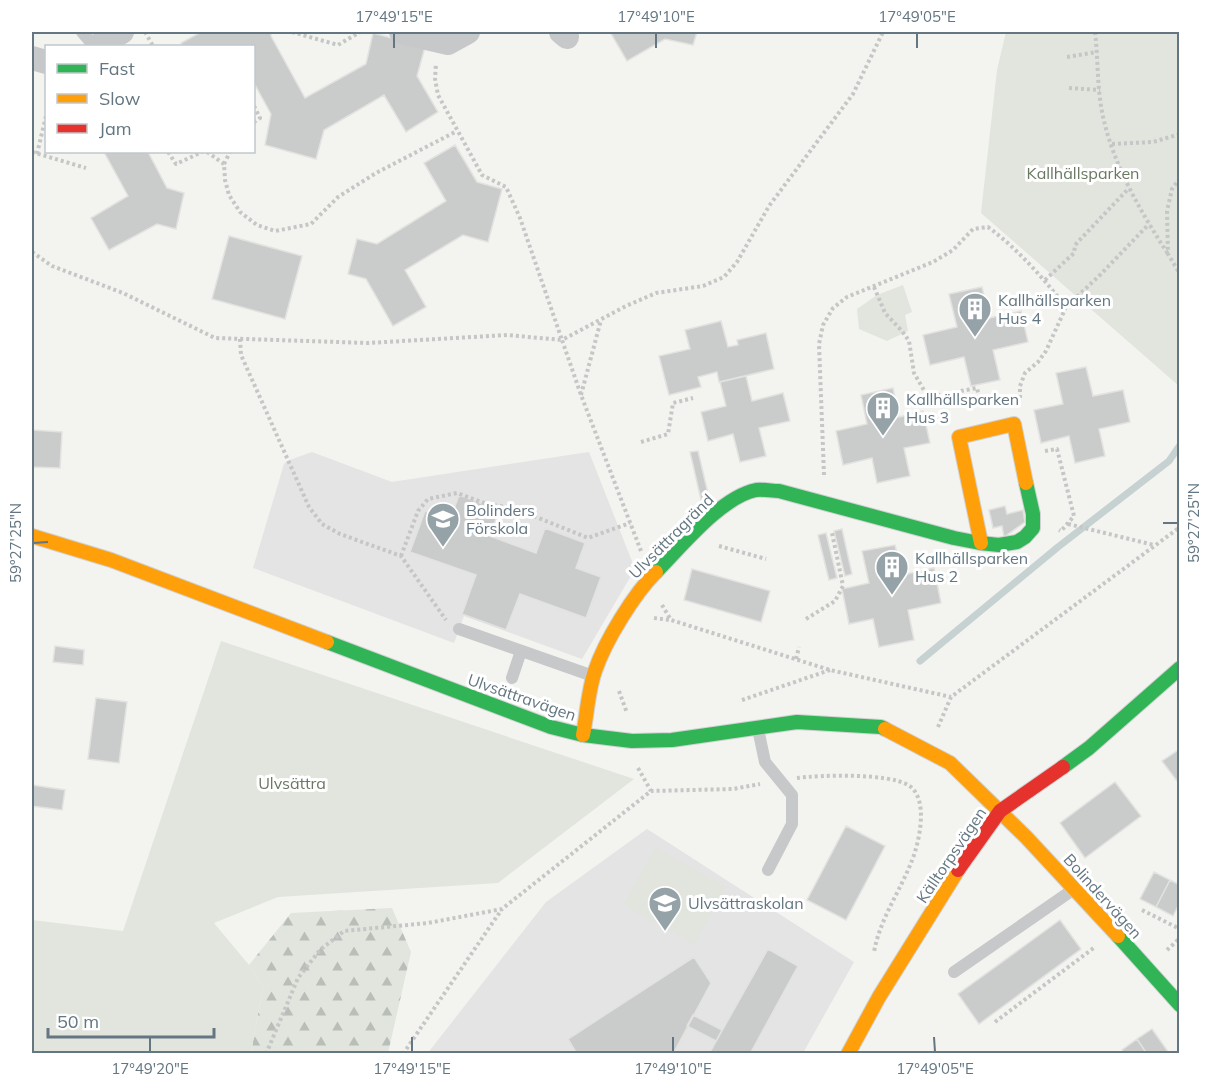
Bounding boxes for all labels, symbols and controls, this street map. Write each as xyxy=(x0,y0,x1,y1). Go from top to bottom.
text: 17°49'15"E xyxy=(355,7,433,26)
text: 17°49'10"E xyxy=(617,7,695,26)
text: 17°49'05"E xyxy=(878,7,956,26)
legend xyxy=(45,45,255,153)
text: Fast xyxy=(99,57,135,80)
text: Slow xyxy=(99,87,141,110)
text: Jam xyxy=(99,117,132,140)
park label: Kallhällsparken xyxy=(1026,163,1140,183)
place label: Kallhällsparken Hus 4 xyxy=(998,290,1111,328)
building icon: Kallhällsparken Hus 4 xyxy=(957,291,993,338)
place label: Kallhällsparken Hus 3 xyxy=(906,389,1019,427)
building icon: Kallhällsparken Hus 3 xyxy=(865,390,901,437)
text: 59°27'25"N xyxy=(1184,483,1203,563)
street label: Ulvsättragränd xyxy=(624,489,718,583)
place label: Bolinders Förskola xyxy=(466,500,535,538)
school or university icon: Bolinders Förskola xyxy=(425,501,461,548)
text: 59°27'25"N xyxy=(6,503,25,583)
place label: Kallhällsparken Hus 2 xyxy=(915,548,1028,586)
building icon: Kallhällsparken Hus 2 xyxy=(874,549,910,596)
street label: Ulvsättravägen xyxy=(465,669,579,725)
park label: Ulvsättra xyxy=(258,773,326,793)
street label: Källtorpsvägen xyxy=(912,803,990,907)
street label: Bolindervägen xyxy=(1060,849,1146,943)
school or university icon: Ulvsättraskolan xyxy=(647,885,683,932)
place label: Ulvsättraskolan xyxy=(688,893,804,913)
scale bar xyxy=(48,1001,214,1039)
text: 50 m xyxy=(57,1010,99,1033)
text: 17°49'20"E xyxy=(111,1059,189,1078)
text: 17°49'15"E xyxy=(373,1059,451,1078)
text: 17°49'10"E xyxy=(634,1059,712,1078)
text: 17°49'05"E xyxy=(896,1059,974,1078)

